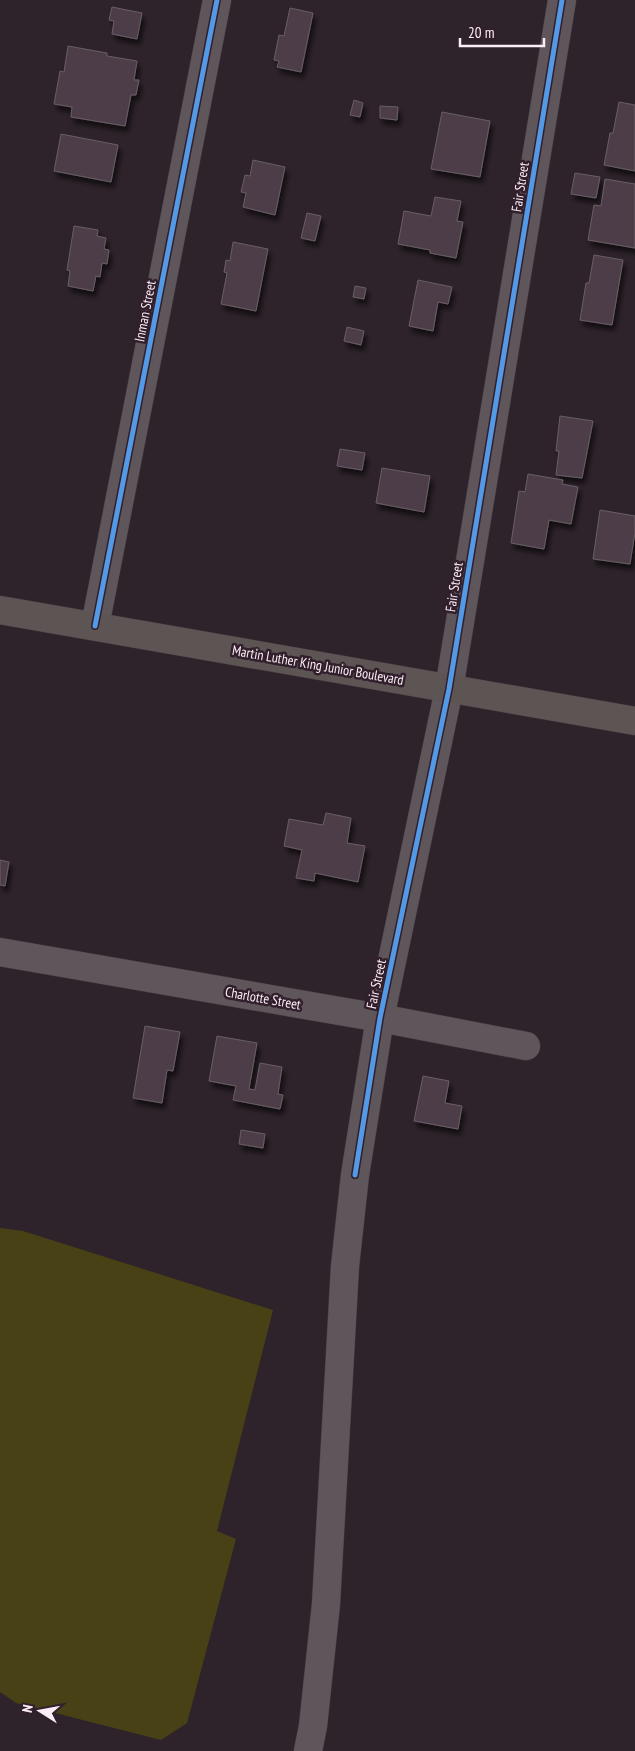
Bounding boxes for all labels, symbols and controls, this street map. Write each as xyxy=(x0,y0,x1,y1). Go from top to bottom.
scale bar xyxy=(460,15,544,47)
text: 20 m xyxy=(468,23,494,42)
street label: Fair Street xyxy=(507,161,533,213)
street label: Inman Street xyxy=(130,279,160,343)
street label: Fair Street xyxy=(441,561,467,613)
street label: Martin Luther King Junior Boulevard xyxy=(231,641,405,689)
street label: Fair Street xyxy=(362,957,390,1010)
street label: Charlotte Street xyxy=(224,982,302,1014)
north arrow xyxy=(15,1686,65,1736)
text: N xyxy=(18,1703,37,1714)

